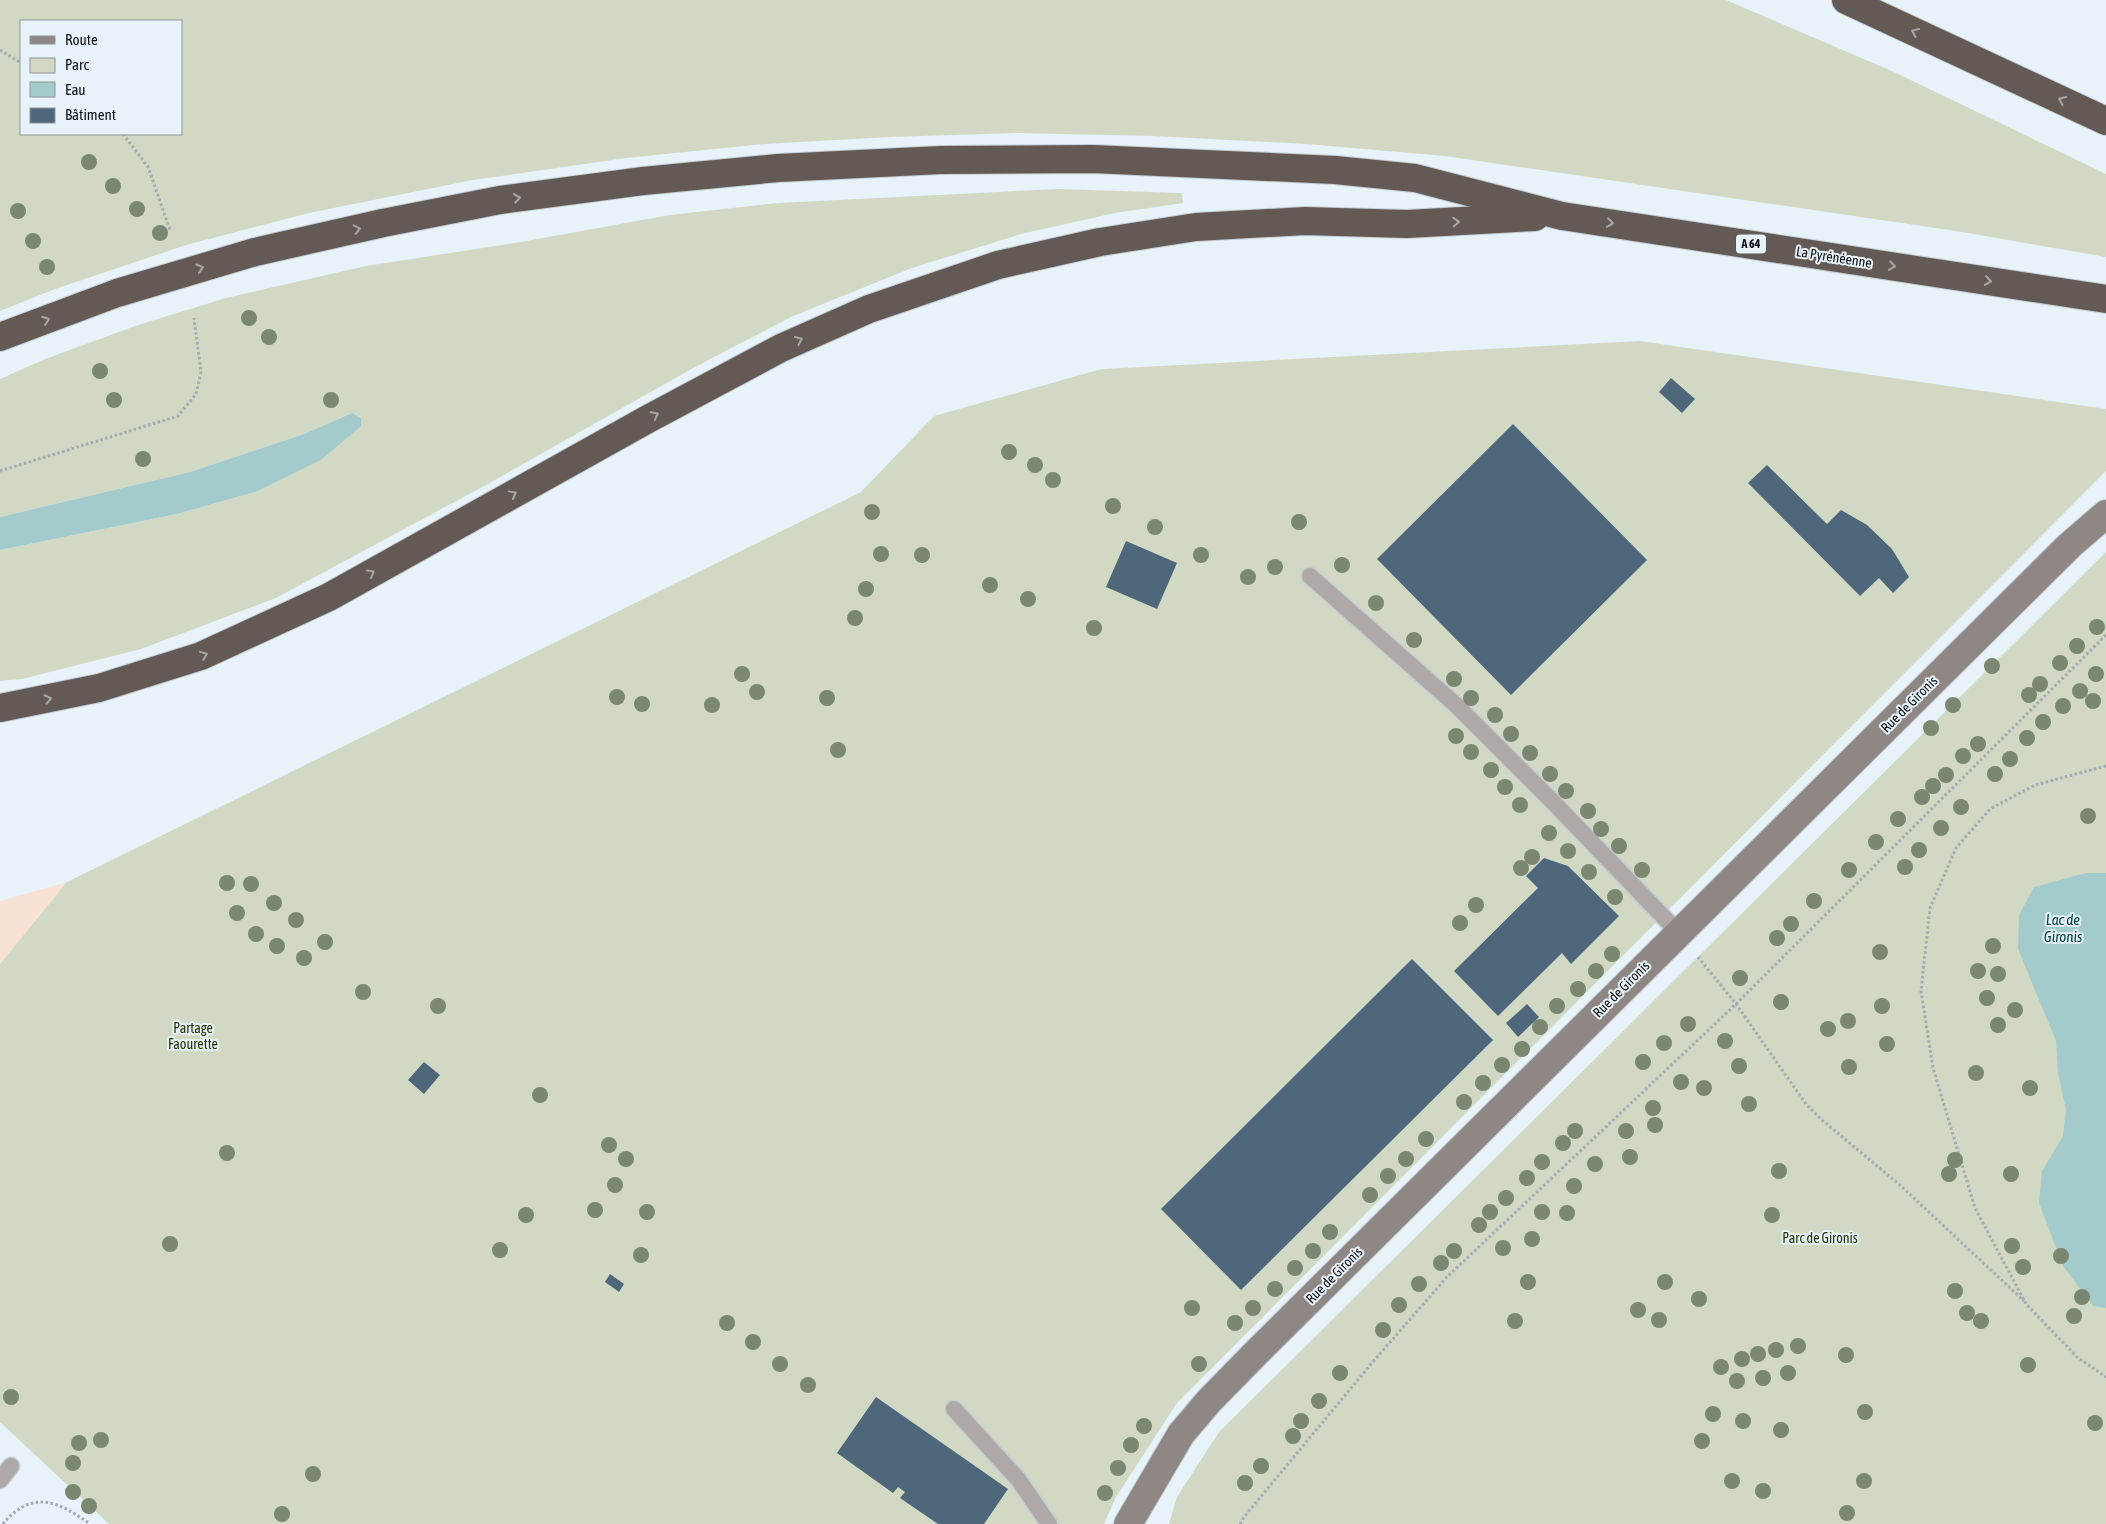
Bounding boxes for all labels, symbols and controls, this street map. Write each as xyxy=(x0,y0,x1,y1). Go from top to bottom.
legend xyxy=(20,20,182,135)
one-way arrow xyxy=(1911,27,1920,38)
text: Route xyxy=(65,31,98,48)
text: Parc xyxy=(65,56,89,73)
text: Eau xyxy=(65,81,86,98)
one-way arrow xyxy=(2058,95,2067,106)
text: Bâtiment xyxy=(65,106,116,123)
one-way arrow xyxy=(513,193,521,204)
one-way arrow xyxy=(1452,216,1460,227)
one-way arrow xyxy=(1607,217,1615,228)
one-way arrow xyxy=(353,224,361,235)
road number: A 64 xyxy=(1736,234,1766,253)
street label: La Pyrénéenne xyxy=(1795,243,1873,271)
one-way arrow xyxy=(1888,260,1897,270)
one-way arrow xyxy=(195,264,203,274)
one-way arrow xyxy=(1984,275,1993,285)
one-way arrow xyxy=(41,316,49,326)
one-way arrow xyxy=(794,336,803,346)
one-way arrow xyxy=(650,411,659,421)
one-way arrow xyxy=(508,491,517,501)
one-way arrow xyxy=(366,570,375,580)
one-way arrow xyxy=(199,650,208,661)
street label: Rue de Gironis xyxy=(1877,672,1941,736)
one-way arrow xyxy=(43,694,52,704)
water label: Lac de Gironis xyxy=(2044,911,2082,945)
street label: Rue de Gironis xyxy=(1589,957,1653,1021)
park label: Partage Faourette xyxy=(168,1020,218,1052)
park label: Parc de Gironis xyxy=(1782,1230,1858,1246)
street label: Rue de Gironis xyxy=(1302,1243,1366,1307)

